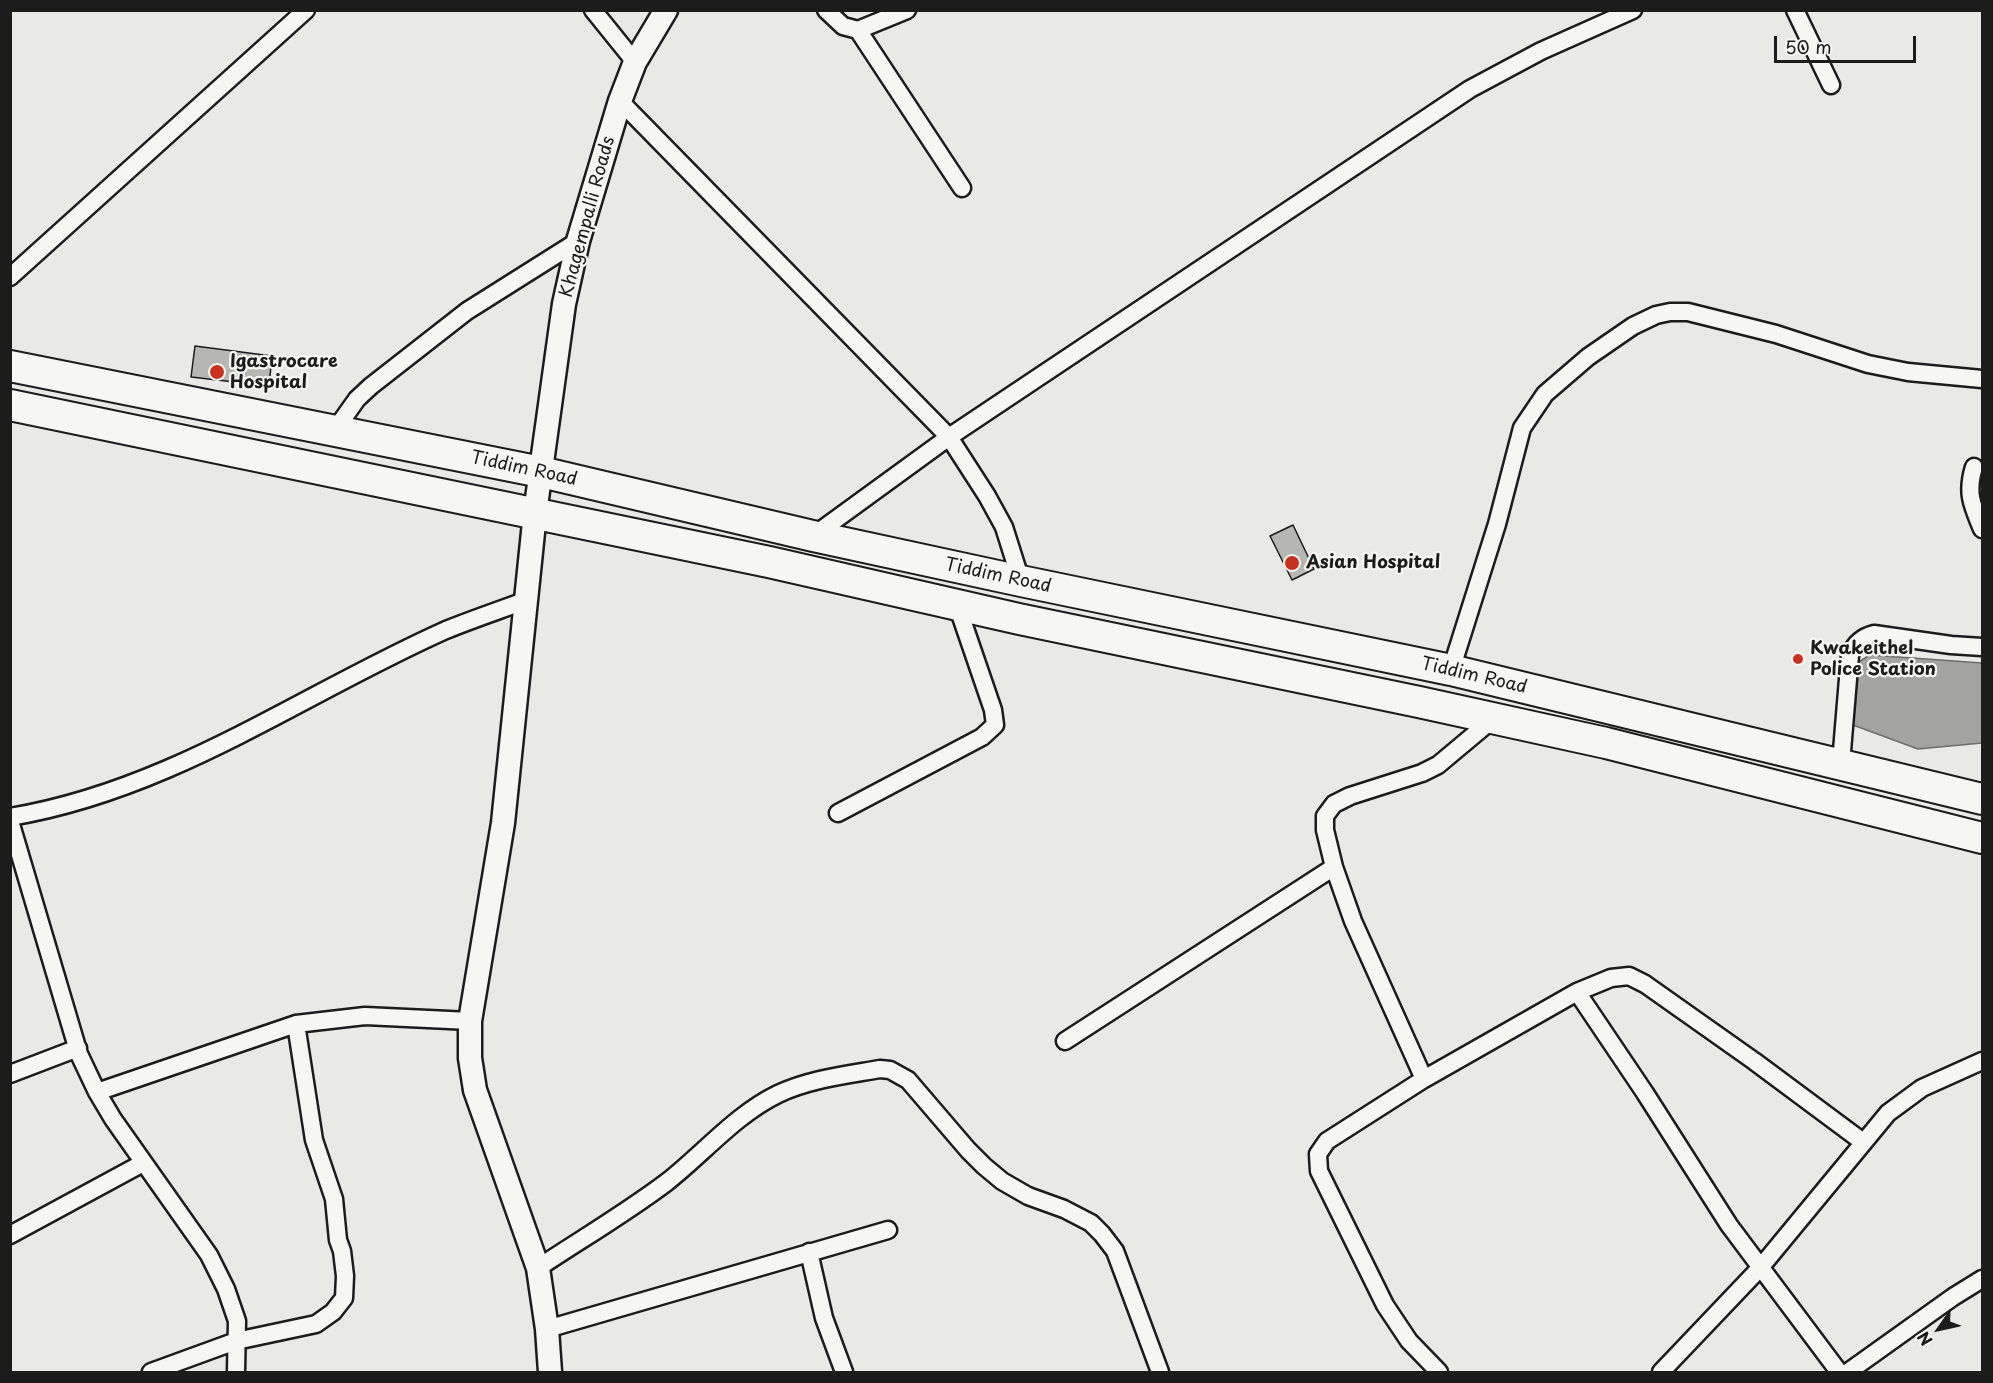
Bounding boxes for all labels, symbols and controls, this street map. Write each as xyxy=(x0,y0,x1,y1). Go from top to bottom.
scale bar xyxy=(1777,24,1920,62)
text: 50 m xyxy=(1785,33,1832,60)
street label: Khagempalli Roads xyxy=(556,134,620,300)
place label: Igastrocare Hospital xyxy=(230,351,338,394)
marker: Igastrocare Hospital xyxy=(208,363,226,381)
street label: Tiddim Road xyxy=(469,447,579,491)
place label: Asian Hospital xyxy=(1306,552,1440,574)
street label: Tiddim Road xyxy=(943,554,1053,598)
marker: Asian Hospital xyxy=(1283,554,1301,572)
place label: Kwakeithel Police Station xyxy=(1810,638,1936,680)
marker: Kwakeithel Police Station xyxy=(1791,652,1805,666)
street label: Tiddim Road xyxy=(1419,653,1529,699)
north arrow xyxy=(1909,1299,1969,1359)
text: N xyxy=(1911,1327,1938,1351)

